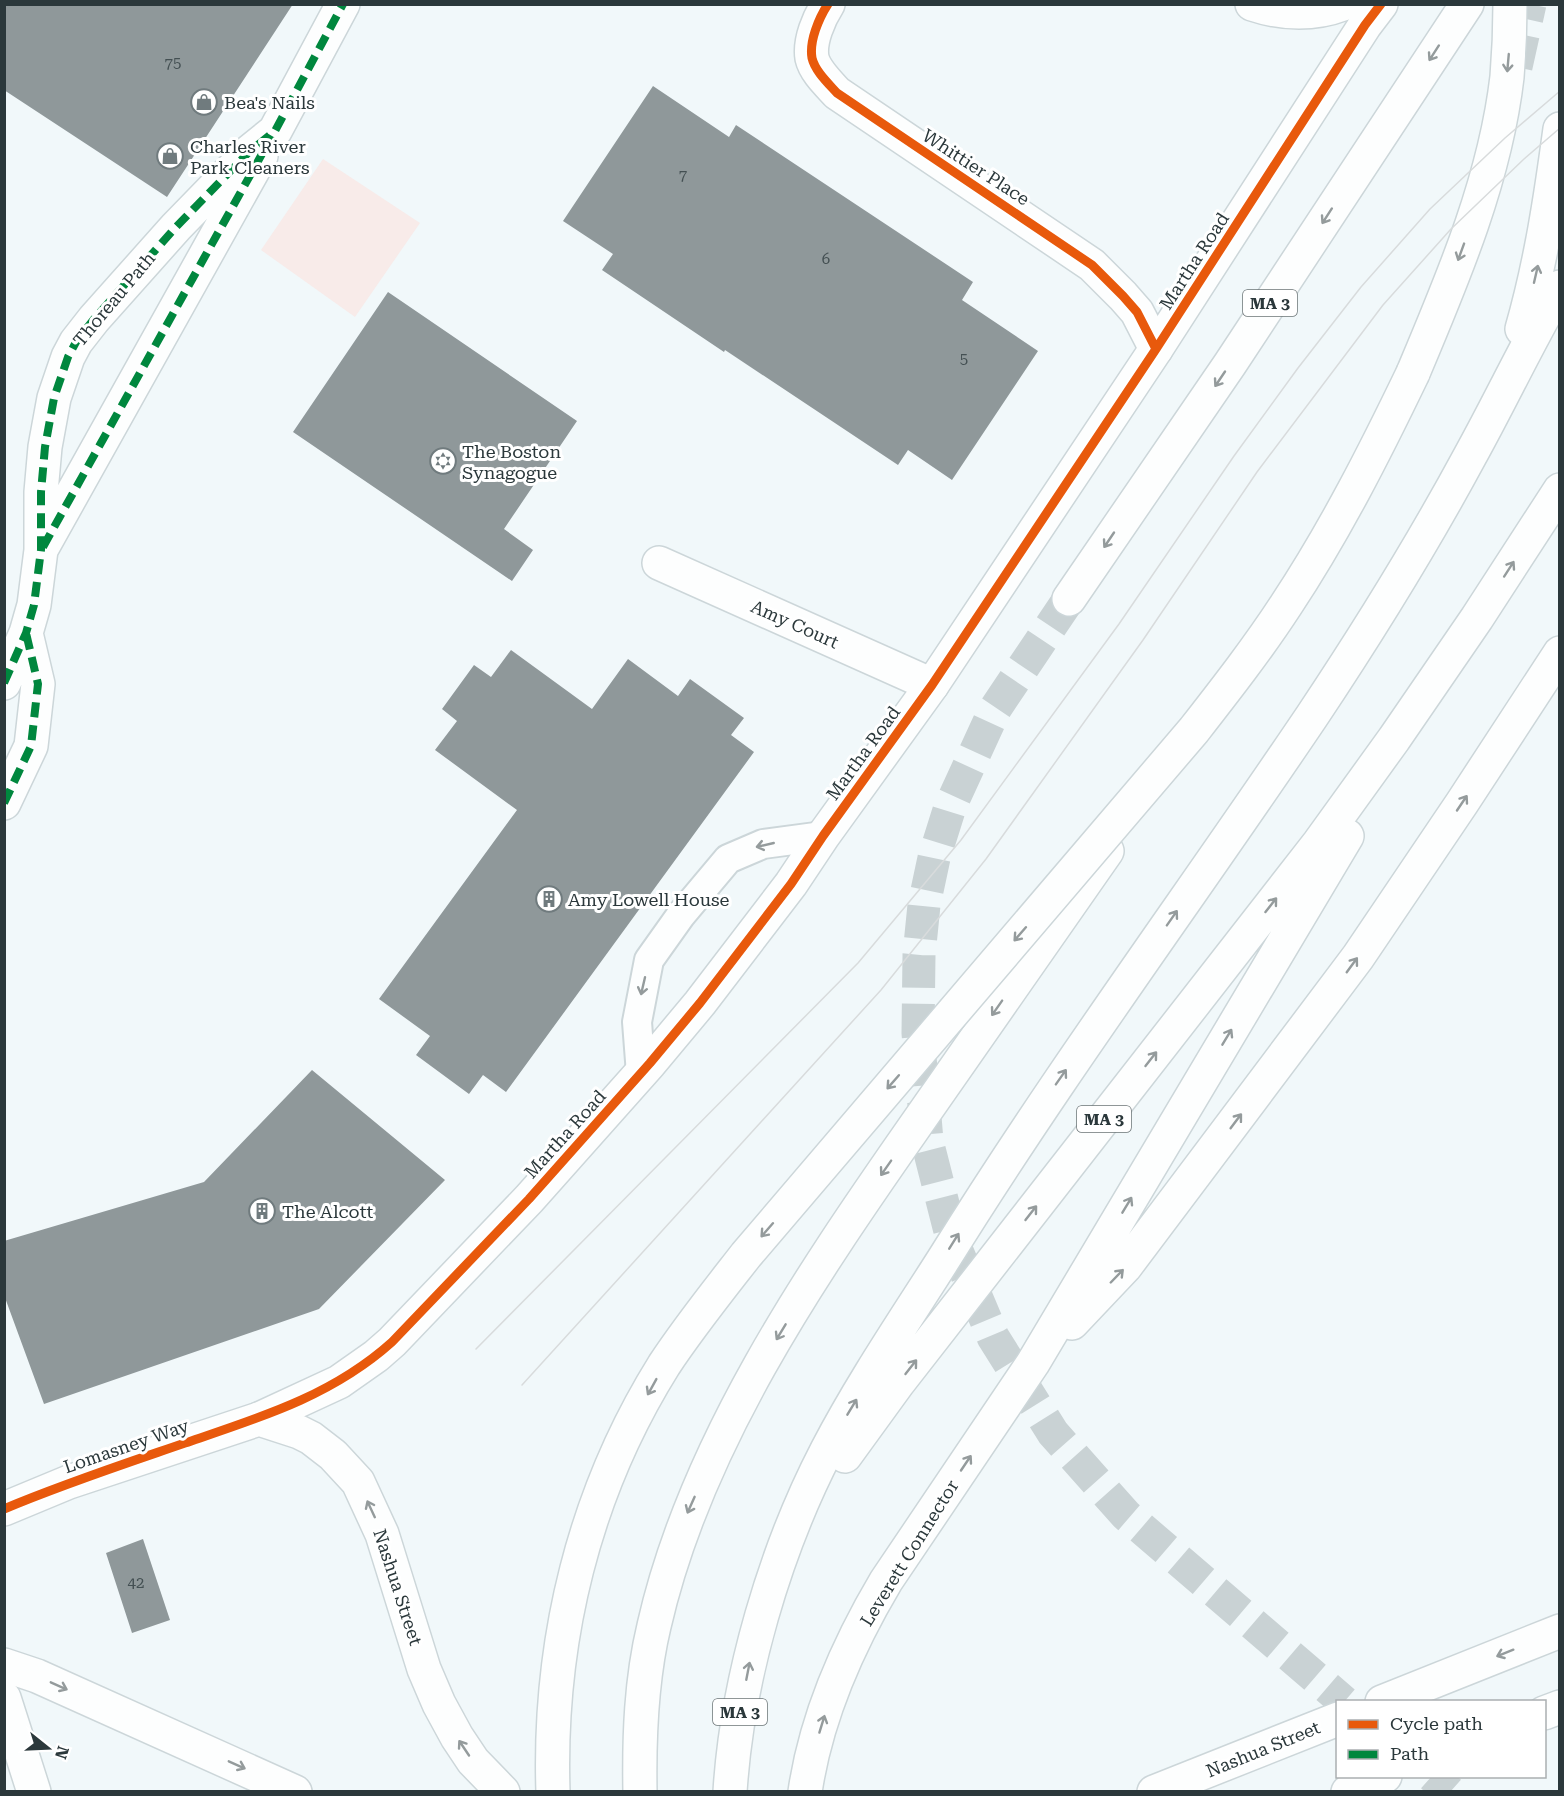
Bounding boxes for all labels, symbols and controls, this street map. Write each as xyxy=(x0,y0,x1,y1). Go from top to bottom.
one-way arrow xyxy=(1428,45,1441,62)
one-way arrow xyxy=(1502,52,1513,72)
house number: 75 xyxy=(165,54,181,72)
shop icon: Bea's Nails xyxy=(189,87,219,117)
place label: Bea's Nails xyxy=(224,92,315,113)
street label: Whittier Place xyxy=(918,125,1034,210)
place label: Charles River Park Cleaners xyxy=(190,136,310,178)
shop icon: Charles River Park Cleaners xyxy=(155,141,185,171)
house number: 7 xyxy=(679,166,687,184)
street label: Martha Road xyxy=(1155,208,1233,313)
one-way arrow xyxy=(1321,208,1334,225)
one-way arrow xyxy=(1455,242,1466,261)
street label: Thoreau Path xyxy=(69,247,160,350)
house number: 6 xyxy=(822,250,830,268)
one-way arrow xyxy=(1531,264,1543,283)
road number: MA 3 xyxy=(1243,290,1297,316)
house number: 5 xyxy=(960,350,968,368)
one-way arrow xyxy=(1214,370,1226,387)
place label: The Boston Synagogue xyxy=(462,441,561,483)
synagogue icon: The Boston Synagogue xyxy=(428,446,458,476)
one-way arrow xyxy=(1103,531,1116,548)
one-way arrow xyxy=(1503,561,1515,578)
street label: Amy Court xyxy=(748,595,842,653)
street label: Martha Road xyxy=(822,701,904,804)
one-way arrow xyxy=(1456,796,1468,812)
one-way arrow xyxy=(756,840,776,851)
building icon: Amy Lowell House xyxy=(534,884,564,914)
place label: Amy Lowell House xyxy=(568,889,729,910)
one-way arrow xyxy=(1265,898,1278,914)
one-way arrow xyxy=(1166,910,1178,926)
one-way arrow xyxy=(1013,926,1027,941)
one-way arrow xyxy=(1346,957,1359,973)
one-way arrow xyxy=(637,976,649,995)
one-way arrow xyxy=(991,999,1003,1016)
one-way arrow xyxy=(1221,1029,1233,1046)
one-way arrow xyxy=(1145,1051,1158,1067)
one-way arrow xyxy=(1055,1070,1067,1086)
one-way arrow xyxy=(887,1074,900,1090)
street label: Martha Road xyxy=(520,1085,610,1182)
road number: MA 3 xyxy=(1077,1106,1131,1132)
one-way arrow xyxy=(1230,1114,1242,1130)
one-way arrow xyxy=(880,1159,892,1176)
building icon: The Alcott xyxy=(247,1196,277,1226)
one-way arrow xyxy=(1122,1197,1134,1214)
place label: The Alcott xyxy=(282,1201,374,1222)
one-way arrow xyxy=(1025,1205,1038,1221)
one-way arrow xyxy=(760,1222,774,1237)
one-way arrow xyxy=(949,1233,961,1250)
one-way arrow xyxy=(1110,1268,1125,1283)
one-way arrow xyxy=(774,1323,786,1340)
one-way arrow xyxy=(905,1359,918,1375)
one-way arrow xyxy=(646,1378,657,1396)
one-way arrow xyxy=(846,1399,858,1416)
street label: Lomasney Way xyxy=(61,1415,192,1477)
one-way arrow xyxy=(960,1455,972,1472)
street label: Leverett Connector xyxy=(855,1476,963,1630)
one-way arrow xyxy=(685,1496,697,1514)
one-way arrow xyxy=(365,1500,377,1518)
street label: Nashua Street xyxy=(369,1526,427,1648)
house number: 42 xyxy=(128,1574,144,1592)
one-way arrow xyxy=(1496,1648,1515,1659)
one-way arrow xyxy=(743,1662,754,1682)
one-way arrow xyxy=(50,1681,68,1692)
road number: MA 3 xyxy=(713,1699,767,1725)
legend xyxy=(1336,1700,1546,1778)
text: Cycle path xyxy=(1390,1713,1483,1734)
one-way arrow xyxy=(817,1715,828,1734)
street label: Nashua Street xyxy=(1203,1716,1323,1781)
north arrow xyxy=(18,1718,78,1778)
one-way arrow xyxy=(458,1741,470,1757)
text: Path xyxy=(1390,1743,1429,1764)
text: N xyxy=(51,1744,73,1761)
one-way arrow xyxy=(228,1761,246,1772)

